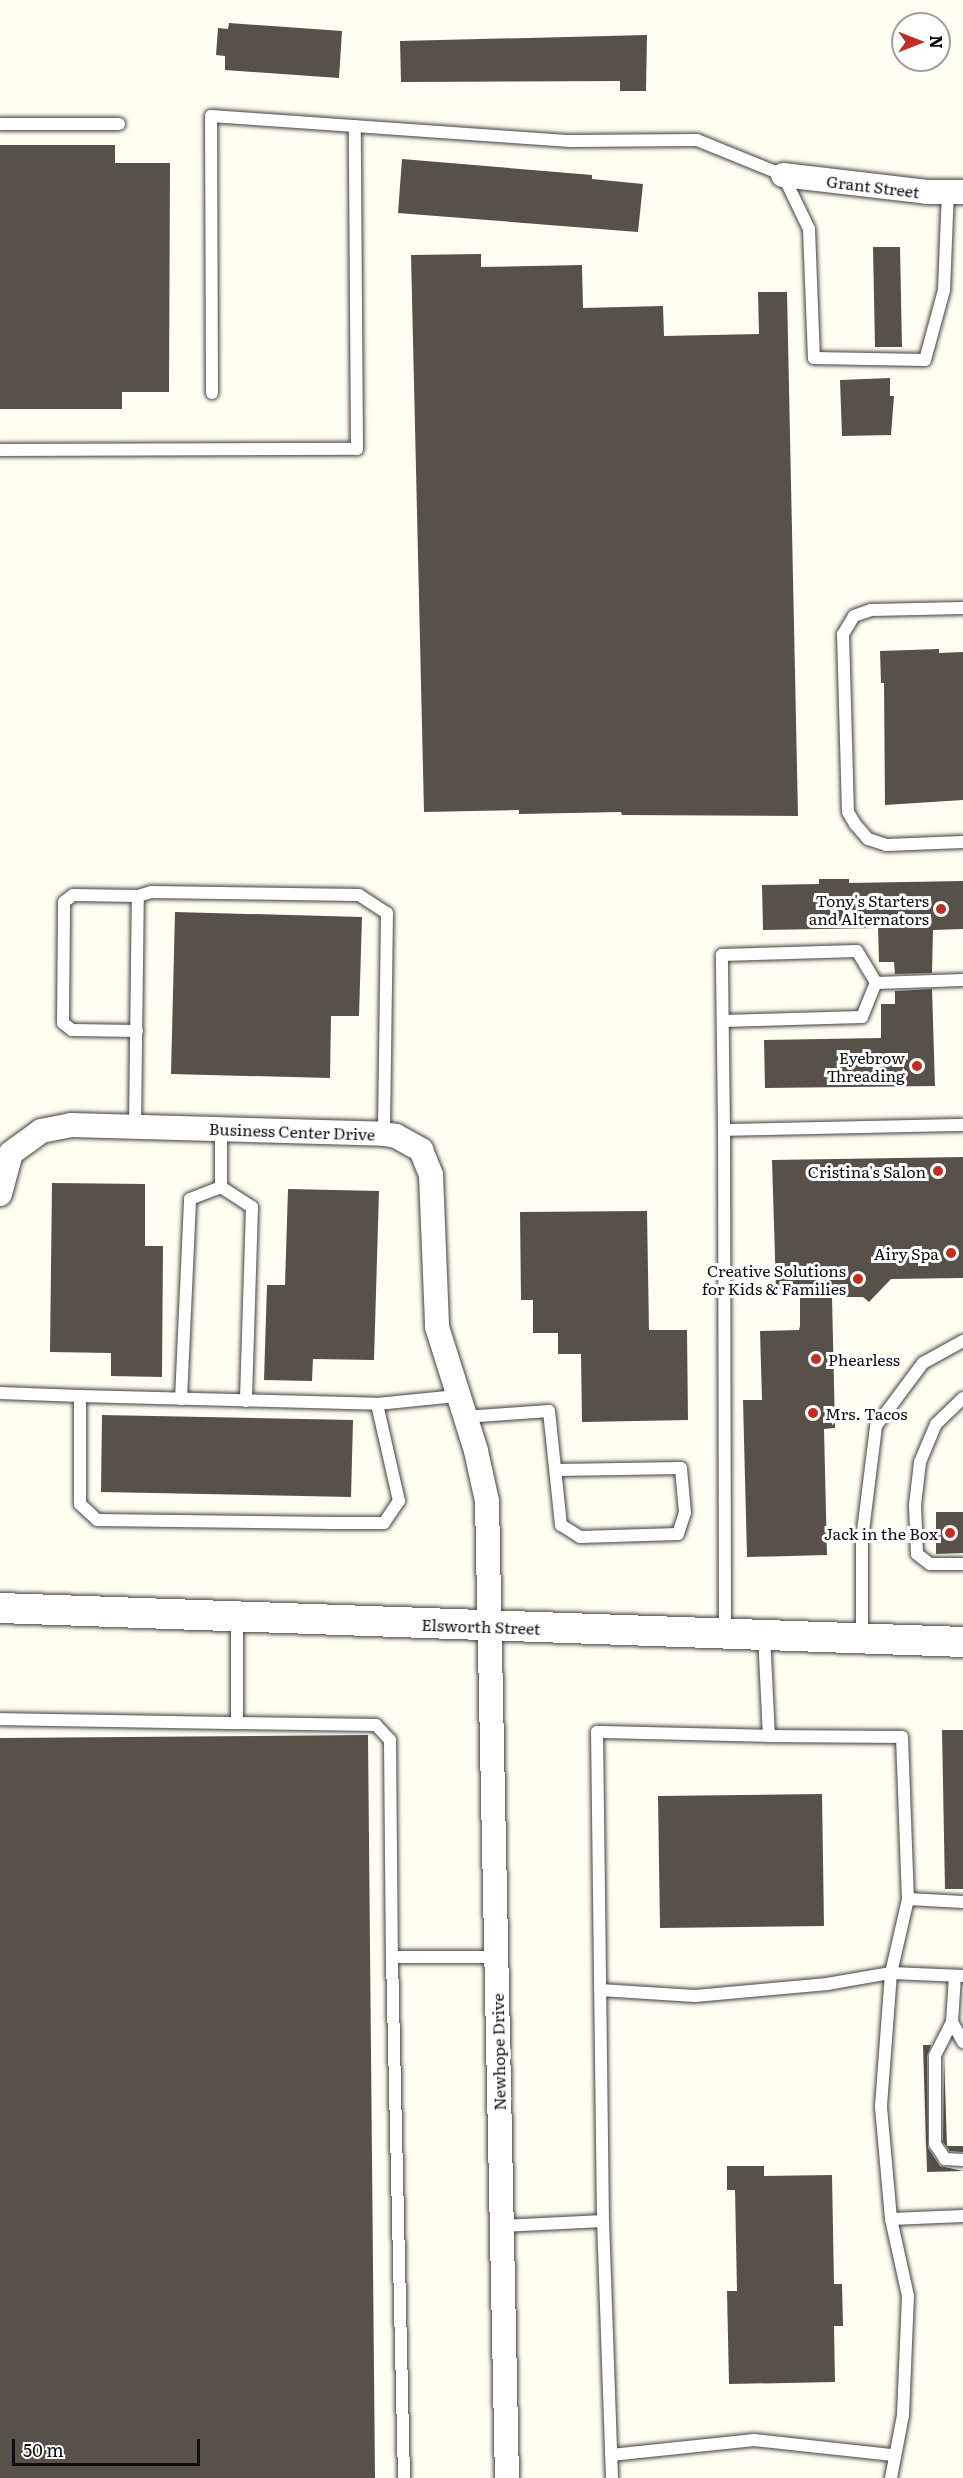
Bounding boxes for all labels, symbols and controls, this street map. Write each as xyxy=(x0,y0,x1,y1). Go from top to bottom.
north arrow xyxy=(891,12,951,72)
text: N xyxy=(925,35,949,49)
street label: Grant Street xyxy=(825,171,921,201)
place label: Tony's Starters and Alternators xyxy=(809,890,929,928)
marker: Tony's Starters and Alternators xyxy=(934,902,948,916)
place label: Eyebrow Threading xyxy=(827,1047,905,1085)
marker: Eyebrow Threading xyxy=(910,1059,924,1073)
street label: Business Center Drive xyxy=(209,1119,375,1143)
place label: Cristina's Salon xyxy=(808,1161,926,1181)
marker: Cristina's Salon xyxy=(931,1164,945,1178)
place label: Airy Spa xyxy=(874,1243,939,1263)
marker: Airy Spa xyxy=(944,1246,958,1260)
place label: Creative Solutions for Kids & Families xyxy=(702,1260,846,1298)
marker: Creative Solutions for Kids & Families xyxy=(851,1272,865,1286)
place label: Phearless xyxy=(828,1349,900,1369)
marker: Phearless xyxy=(809,1352,823,1366)
place label: Mrs. Tacos xyxy=(825,1403,907,1423)
marker: Mrs. Tacos xyxy=(806,1406,820,1420)
place label: Jack in the Box xyxy=(824,1523,938,1543)
marker: Jack in the Box xyxy=(943,1526,957,1540)
street label: Elsworth Street xyxy=(421,1614,541,1638)
street label: Newhope Drive xyxy=(487,1993,509,2111)
scale bar xyxy=(15,2427,202,2465)
text: 50 m xyxy=(23,2436,64,2463)

